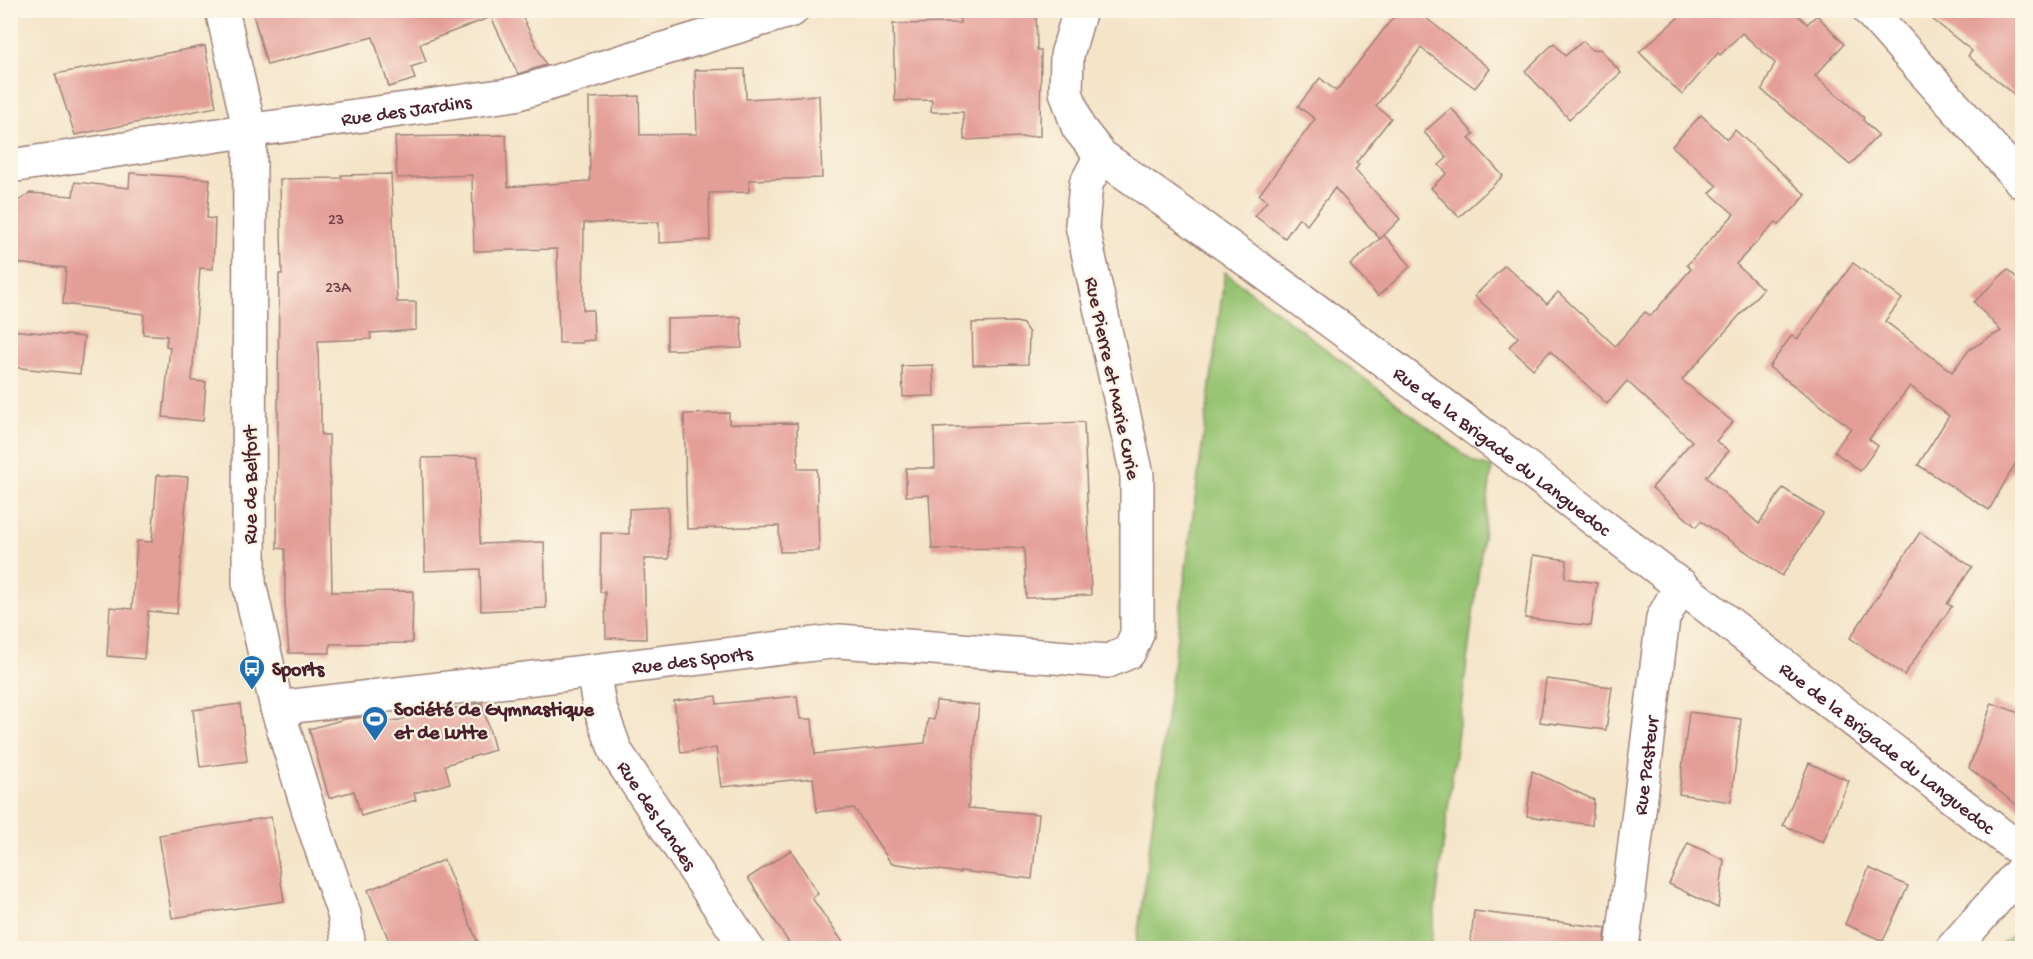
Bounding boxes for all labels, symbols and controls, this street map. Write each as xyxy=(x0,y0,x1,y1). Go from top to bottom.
street label: Rue des Jardins xyxy=(340,92,473,133)
house number: 23 xyxy=(328,212,344,231)
street label: Rue Pierre et Marie Curie xyxy=(1078,275,1143,483)
house number: 23A xyxy=(325,280,352,299)
street label: Rue de la Brigade du Languedoc xyxy=(1388,363,1615,543)
street label: Rue de Belfort xyxy=(241,424,264,544)
street label: Rue des Sports xyxy=(631,644,755,681)
bus stop icon: Sports xyxy=(237,653,267,691)
street label: Rue de la Brigade du Languedoc xyxy=(1773,659,1999,842)
place label: Sports xyxy=(272,660,326,683)
place label: Société de Gymnastique et de Lutte xyxy=(393,700,595,746)
sports icon: Société de Gymnastique et de Lutte xyxy=(360,704,390,742)
street label: Rue Pasteur xyxy=(1631,713,1666,817)
street label: Rue des Landes xyxy=(610,758,700,876)

